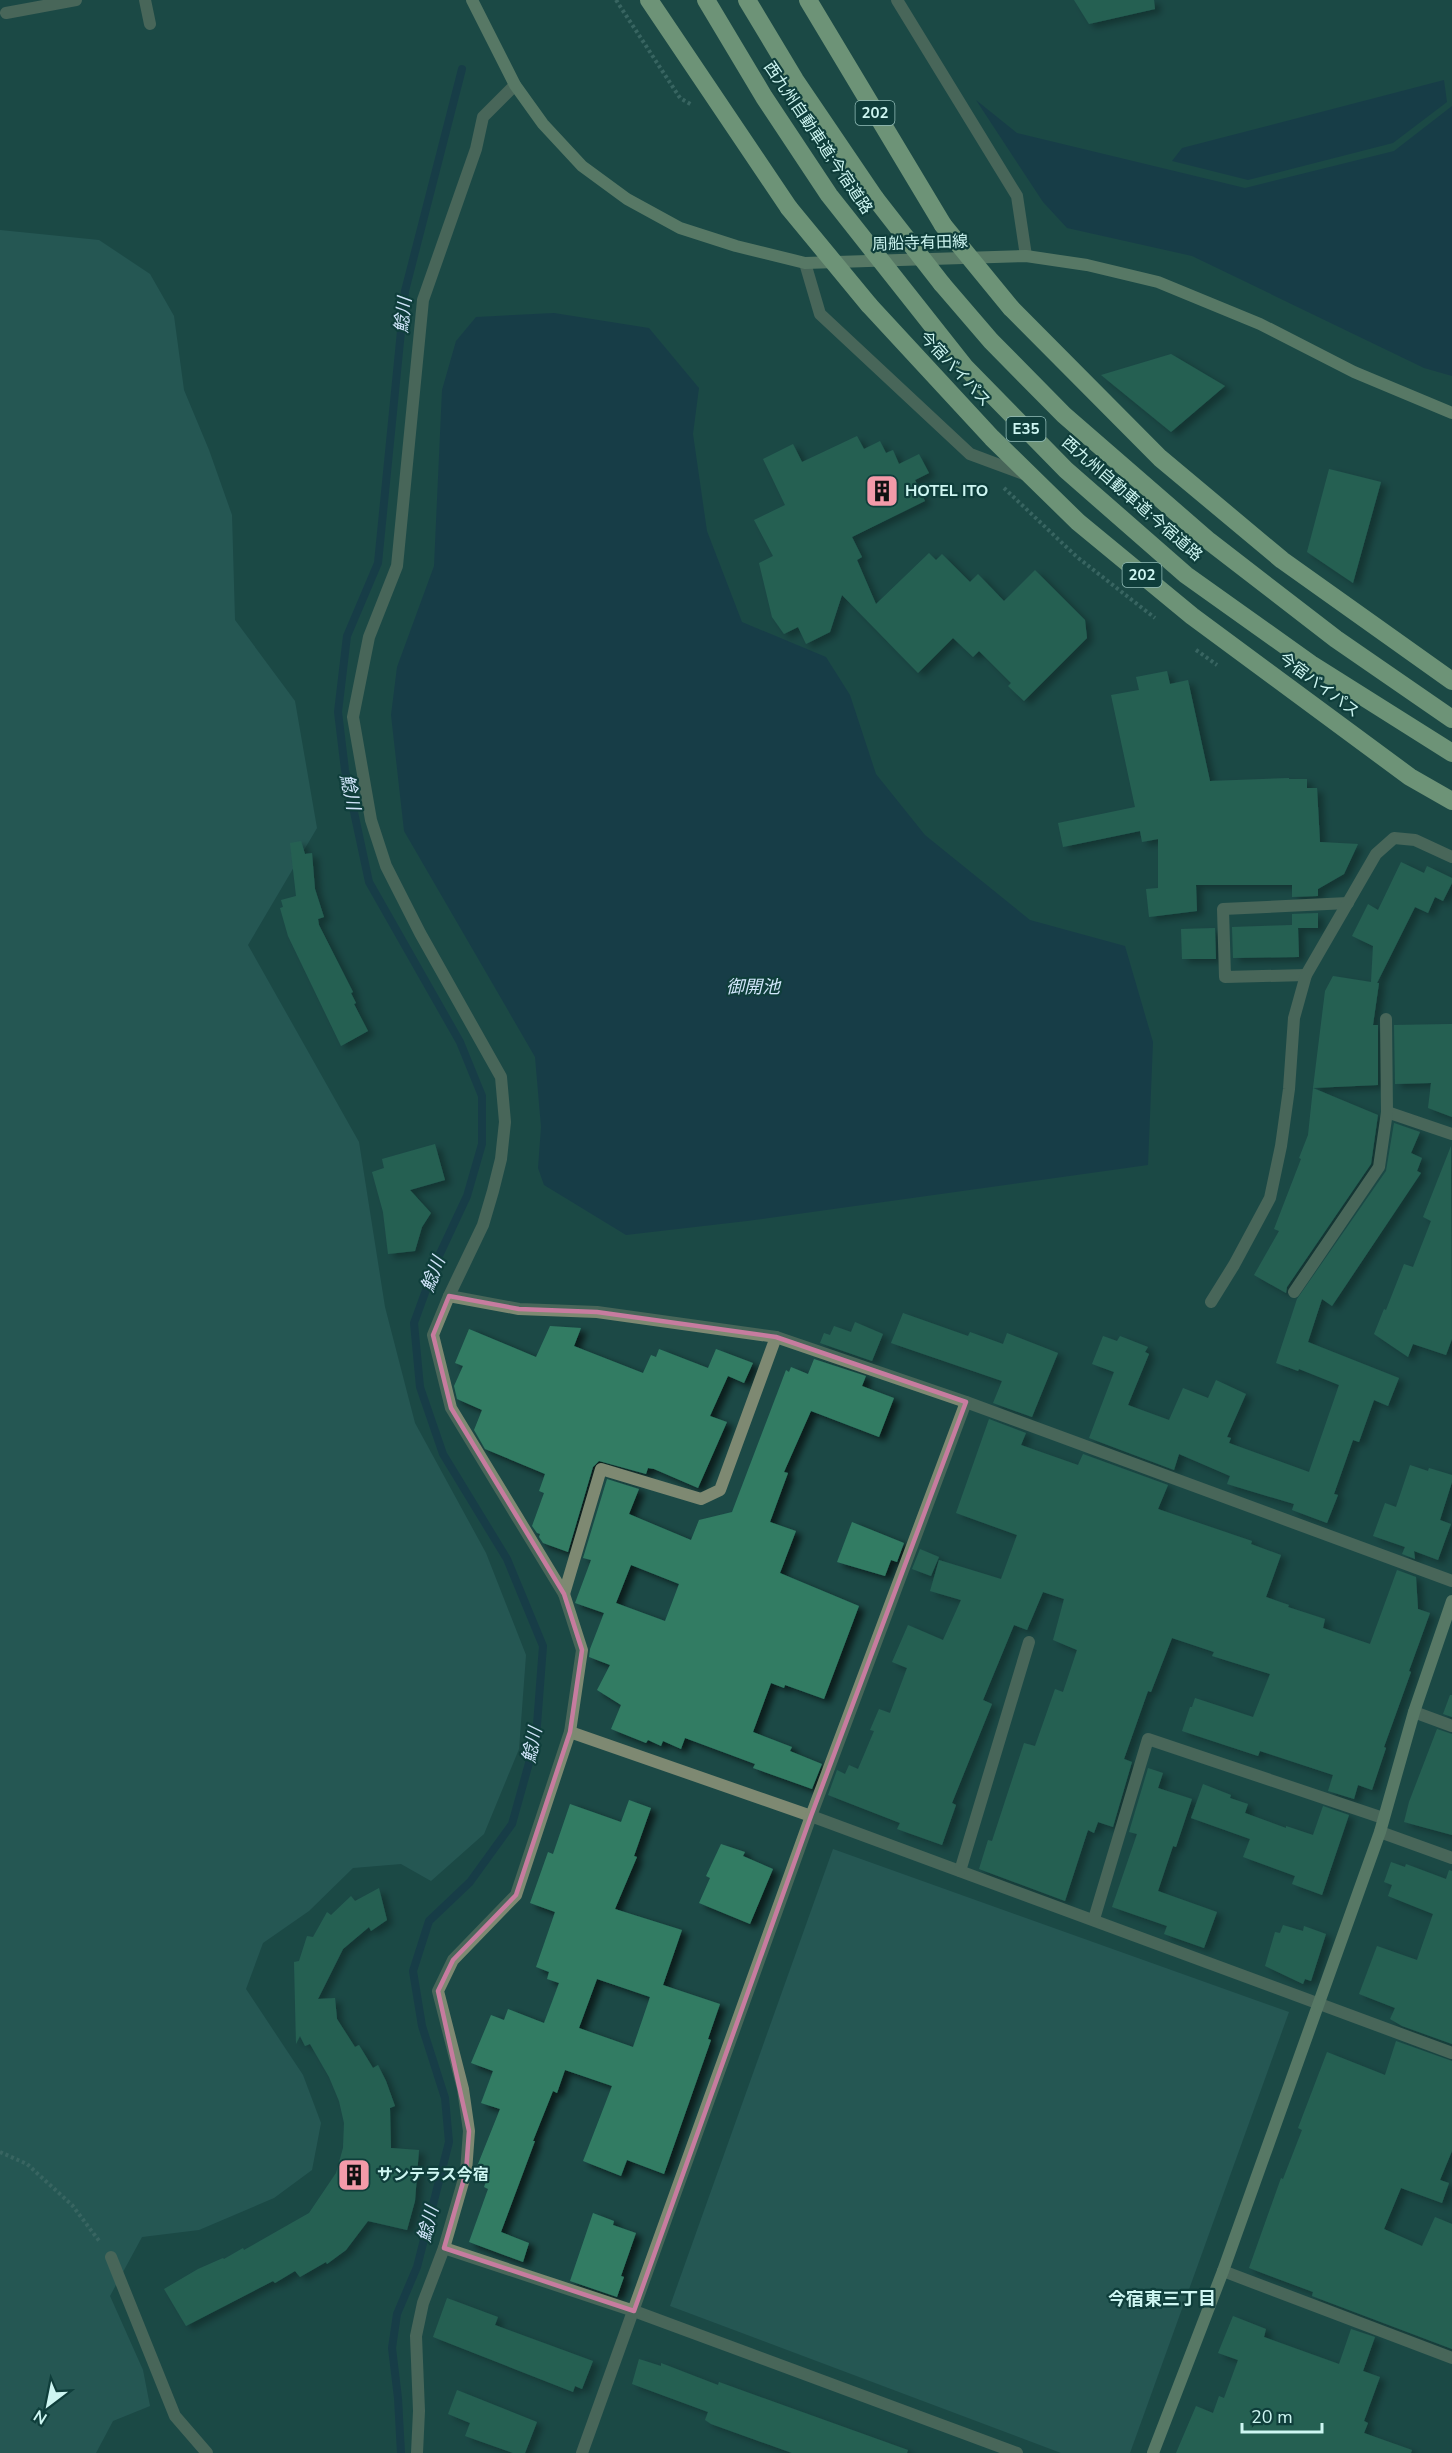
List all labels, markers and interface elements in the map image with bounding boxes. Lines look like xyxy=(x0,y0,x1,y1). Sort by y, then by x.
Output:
street label: 西九州自動車道;今宿道路 xyxy=(759,57,877,219)
road number: 202 xyxy=(856,101,894,125)
street label: 周船寺有田線 xyxy=(872,230,968,256)
water label: 鯰川 xyxy=(389,294,417,334)
street label: 今宿バイパス xyxy=(914,327,996,411)
road number: E35 xyxy=(1006,417,1046,441)
street label: 西九州自動車道;今宿道路 xyxy=(1057,432,1207,566)
building icon: HOTEL ITO xyxy=(864,473,900,509)
place label: HOTEL ITO xyxy=(905,480,988,502)
road number: 202 xyxy=(1122,563,1162,587)
street label: 今宿バイパス xyxy=(1274,647,1364,723)
water label: 鯰川 xyxy=(335,772,366,814)
water label: 御開池 xyxy=(726,975,782,999)
water label: 鯰川 xyxy=(415,1251,451,1295)
water label: 鯰川 xyxy=(517,1723,548,1765)
building icon: サンテラス今宿 xyxy=(336,2157,372,2193)
place label: サンテラス今宿 xyxy=(377,2164,489,2186)
water label: 鯰川 xyxy=(412,2202,444,2244)
district label: 今宿東三丁目 xyxy=(1108,2287,1216,2311)
north arrow xyxy=(18,2375,78,2435)
scale bar xyxy=(1242,2396,1322,2434)
text: N xyxy=(30,2404,51,2429)
text: 20 m xyxy=(1251,2405,1293,2429)

